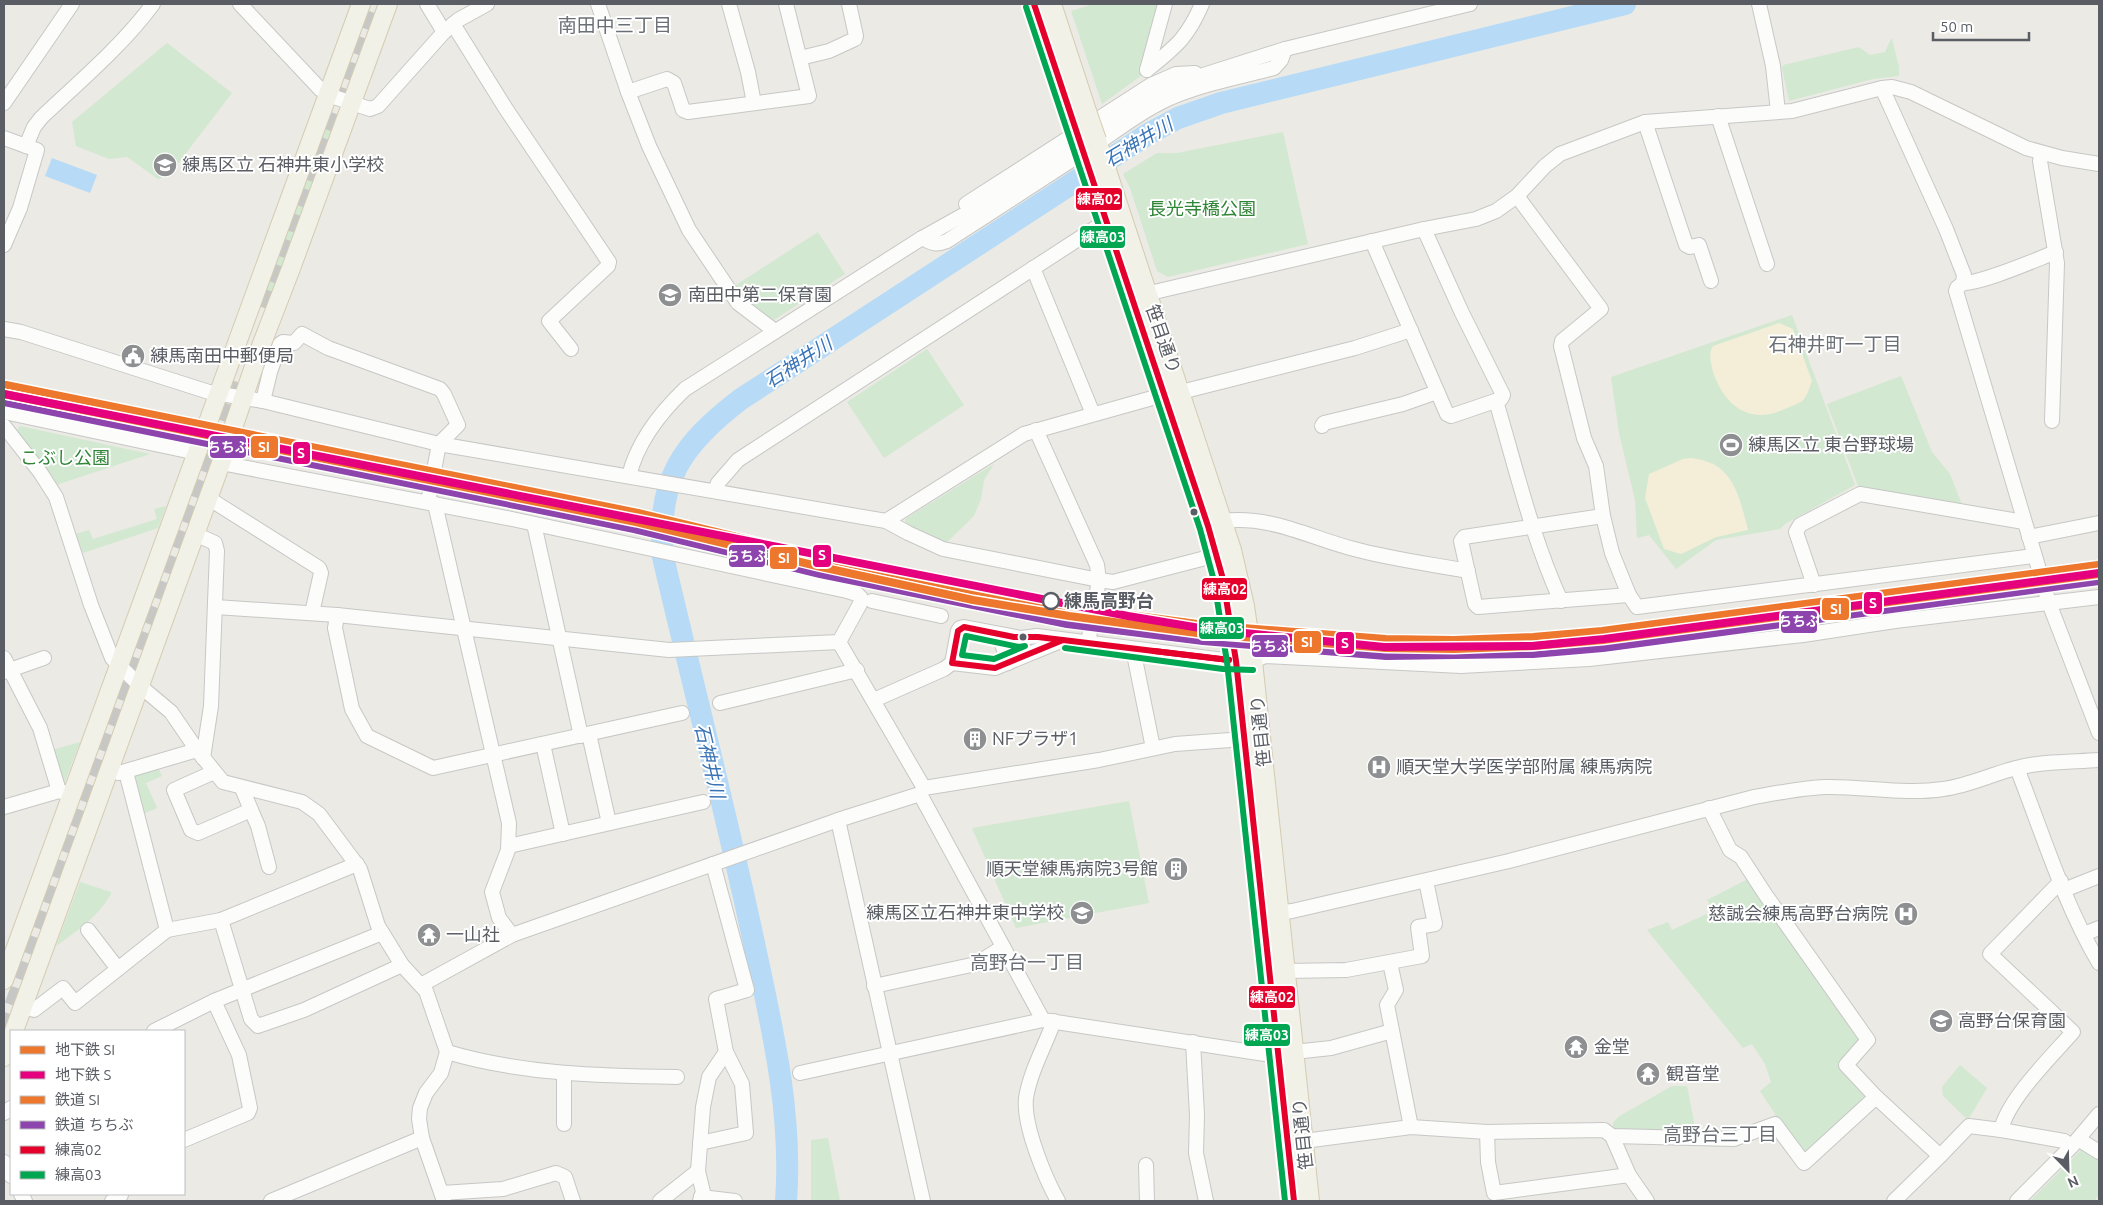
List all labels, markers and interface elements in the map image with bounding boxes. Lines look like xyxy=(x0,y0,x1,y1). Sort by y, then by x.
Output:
scale bar xyxy=(1933,10,2029,42)
district label: 南田中三丁目 xyxy=(558,14,672,36)
text: 50 m xyxy=(1940,18,1973,35)
water label: 石神井川 xyxy=(1100,112,1178,171)
school or university icon: 練馬区立 石神井東小学校 xyxy=(152,152,178,178)
place label: 練馬区立 石神井東小学校 xyxy=(182,154,384,174)
line badge: 練高02 xyxy=(1075,187,1123,211)
text: 練高02 xyxy=(1077,191,1121,207)
park label: 長光寺橋公園 xyxy=(1148,198,1256,218)
line badge: 練高03 xyxy=(1079,225,1126,249)
text: 練高03 xyxy=(1081,229,1125,245)
school or university icon: 南田中第二保育園 xyxy=(657,282,683,308)
place label: 南田中第二保育園 xyxy=(688,284,832,304)
street label: 笹目通り xyxy=(1143,301,1185,376)
water label: 石神井川 xyxy=(760,331,838,392)
district label: 石神井町一丁目 xyxy=(1768,333,1902,355)
public building icon: 練馬南田中郵便局 xyxy=(120,343,146,369)
place label: 練馬南田中郵便局 xyxy=(150,345,294,365)
sports icon: 練馬区立 東台野球場 xyxy=(1718,432,1744,458)
place label: 練馬区立 東台野球場 xyxy=(1748,434,1914,454)
line badge: ちちぶ xyxy=(209,435,247,459)
line badge: SI xyxy=(250,435,279,459)
text: ちちぶ xyxy=(207,439,249,455)
text: SI xyxy=(258,439,270,455)
line badge: S xyxy=(292,441,311,465)
text: S xyxy=(297,445,305,461)
park label: こぶし公園 xyxy=(20,447,110,467)
unlabelled marker xyxy=(1189,507,1199,517)
line badge: ちちぶ xyxy=(728,544,766,568)
line badge: S xyxy=(812,544,832,568)
line badge: SI xyxy=(769,546,798,570)
text: S xyxy=(818,547,826,563)
text: ちちぶ xyxy=(726,548,768,564)
text: SI xyxy=(778,550,790,566)
line badge: 練高02 xyxy=(1201,577,1248,601)
text: 練高02 xyxy=(1203,581,1247,597)
place label: 練馬高野台 xyxy=(1064,590,1154,610)
line badge: S xyxy=(1863,591,1883,615)
marker: 練馬高野台 xyxy=(1042,592,1060,610)
text: S xyxy=(1869,595,1877,611)
line badge: SI xyxy=(1821,597,1850,621)
text: SI xyxy=(1830,601,1842,617)
line badge: ちちぶ xyxy=(1780,610,1818,634)
text: ちちぶ xyxy=(1778,613,1820,629)
line badge: 練高03 xyxy=(1198,616,1245,640)
text: 練高03 xyxy=(1200,620,1244,636)
line badge: SI xyxy=(1293,630,1322,654)
line badge: S xyxy=(1335,631,1355,655)
unlabelled marker xyxy=(1018,632,1028,642)
line badge: ちちぶ xyxy=(1251,634,1289,658)
text: SI xyxy=(1301,634,1313,650)
text: S xyxy=(1341,635,1349,651)
text: ちちぶ xyxy=(1249,638,1291,654)
street label: 笹目通り xyxy=(1246,694,1274,768)
water label: 石神井川 xyxy=(691,721,730,802)
building icon: NFプラザ1 xyxy=(962,726,988,752)
place label: NFプラザ1 xyxy=(992,728,1078,748)
hospital icon: 順天堂大学医学部附属 練馬病院 xyxy=(1366,754,1392,780)
place label: 順天堂大学医学部附属 練馬病院 xyxy=(1396,756,1652,776)
building icon: 順天堂練馬病院3号館 xyxy=(1163,856,1189,882)
place label: 順天堂練馬病院3号館 xyxy=(986,858,1158,878)
school or university icon: 練馬区立石神井東中学校 xyxy=(1069,900,1095,926)
hospital icon: 慈誠会練馬高野台病院 xyxy=(1893,901,1919,927)
place label: 練馬区立石神井東中学校 xyxy=(866,902,1064,922)
place label: 慈誠会練馬高野台病院 xyxy=(1708,903,1888,923)
temple icon: 一山社 xyxy=(416,922,442,948)
place label: 一山社 xyxy=(446,924,500,944)
district label: 高野台一丁目 xyxy=(970,951,1084,973)
line badge: 練高02 xyxy=(1248,985,1296,1009)
text: 練高02 xyxy=(1250,989,1294,1005)
school or university icon: 高野台保育園 xyxy=(1928,1008,1954,1034)
place label: 高野台保育園 xyxy=(1958,1010,2066,1030)
line badge: 練高03 xyxy=(1243,1023,1291,1047)
text: 練高03 xyxy=(1245,1027,1289,1043)
legend xyxy=(10,1030,185,1195)
temple icon: 金堂 xyxy=(1563,1034,1589,1060)
place label: 金堂 xyxy=(1594,1036,1630,1056)
text: 地下鉄 SI xyxy=(55,1041,115,1058)
temple icon: 観音堂 xyxy=(1635,1061,1661,1087)
place label: 観音堂 xyxy=(1666,1063,1720,1083)
text: 地下鉄 S xyxy=(55,1066,111,1083)
text: 鉄道 SI xyxy=(55,1091,100,1108)
street label: 笹目通り xyxy=(1288,1097,1316,1171)
text: 鉄道 ちちぶ xyxy=(55,1116,133,1133)
district label: 高野台三丁目 xyxy=(1663,1123,1777,1145)
text: 練高02 xyxy=(55,1141,102,1158)
north arrow xyxy=(2043,1145,2093,1195)
text: 練高03 xyxy=(55,1166,102,1183)
text: N xyxy=(2065,1173,2081,1191)

